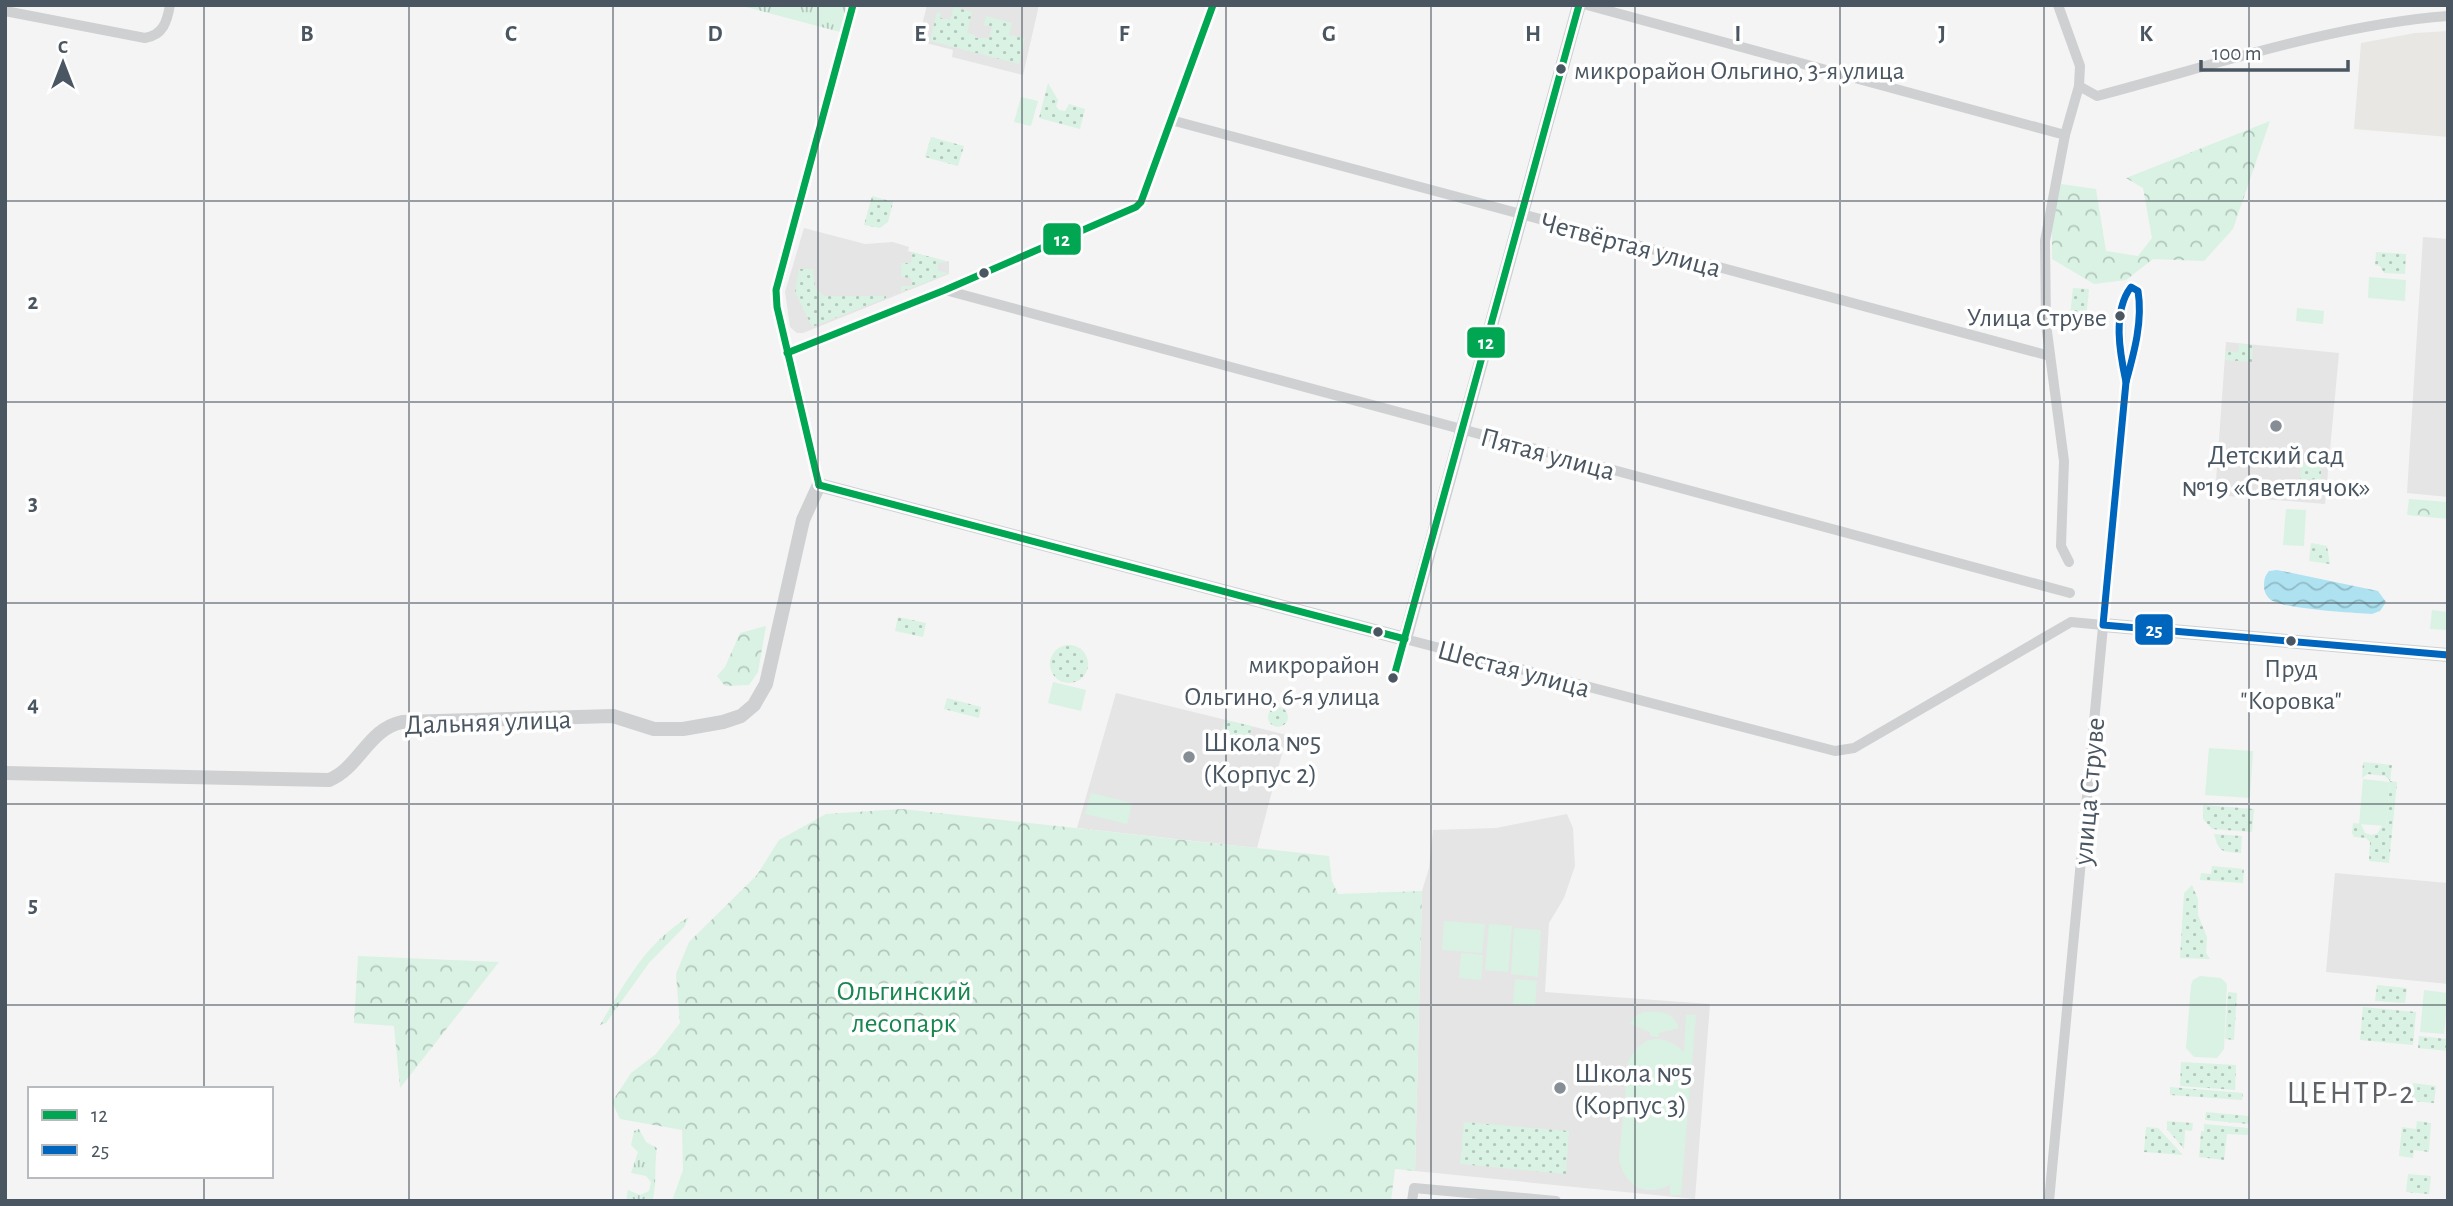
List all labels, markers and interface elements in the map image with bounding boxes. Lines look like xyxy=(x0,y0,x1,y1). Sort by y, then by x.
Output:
text: B xyxy=(300,23,314,46)
text: C xyxy=(505,23,517,46)
text: D xyxy=(707,23,723,46)
text: E xyxy=(914,23,926,46)
text: F xyxy=(1119,23,1130,46)
text: G xyxy=(1322,23,1336,46)
text: H xyxy=(1525,23,1541,46)
text: I xyxy=(1735,23,1741,46)
text: J xyxy=(1938,23,1946,46)
text: K xyxy=(2139,23,2153,46)
north arrow xyxy=(28,28,98,98)
scale bar xyxy=(2201,28,2348,72)
text: С xyxy=(58,38,68,57)
text: 100 m xyxy=(2212,43,2262,64)
place label: микрорайон Ольгино, 3-я улица xyxy=(1574,58,1905,84)
marker: микрорайон Ольгино, 3-я улица xyxy=(1554,62,1568,76)
street label: Четвёртая улица xyxy=(1537,208,1724,284)
line badge: 12 xyxy=(1042,222,1082,256)
text: 12 xyxy=(1054,231,1070,250)
unlabelled marker xyxy=(977,266,991,280)
text: 2 xyxy=(28,291,39,314)
place label: Улица Струве xyxy=(1967,305,2107,331)
marker: Улица Струве xyxy=(2113,309,2127,323)
line badge: 12 xyxy=(1466,326,1506,359)
text: 12 xyxy=(1478,334,1494,353)
marker: Детский сад №19 «Светлячок» xyxy=(2268,418,2284,434)
street label: Пятая улица xyxy=(1477,424,1618,486)
place label: Детский сад №19 «Светлячок» xyxy=(2181,442,2371,502)
text: 3 xyxy=(28,492,38,515)
line badge: 25 xyxy=(2134,613,2174,646)
text: 25 xyxy=(2145,621,2163,640)
unlabelled marker xyxy=(1371,625,1385,639)
marker: Пруд "Коровка" xyxy=(2284,634,2298,648)
street label: Шестая улица xyxy=(1434,636,1593,704)
place label: микрорайон Ольгино, 6-я улица xyxy=(1184,652,1380,710)
place label: Пруд "Коровка" xyxy=(2240,656,2342,714)
marker: микрорайон Ольгино, 6-я улица xyxy=(1386,671,1400,685)
text: 4 xyxy=(27,693,39,716)
street label: Дальняя улица xyxy=(404,706,572,740)
street label: улица Струве xyxy=(2070,716,2110,867)
place label: Школа №5 (Корпус 2) xyxy=(1203,729,1321,789)
marker: Школа №5 (Корпус 2) xyxy=(1181,749,1197,765)
text: 5 xyxy=(28,894,38,917)
park label: Ольгинский лесопарк xyxy=(836,978,972,1038)
place label: Школа №5 (Корпус 3) xyxy=(1574,1060,1692,1120)
district label: ЦЕНТР-2 xyxy=(2286,1077,2416,1109)
marker: Школа №5 (Корпус 3) xyxy=(1552,1080,1568,1096)
legend xyxy=(28,1087,273,1178)
text: 12 xyxy=(91,1105,108,1126)
text: 25 xyxy=(91,1140,109,1161)

